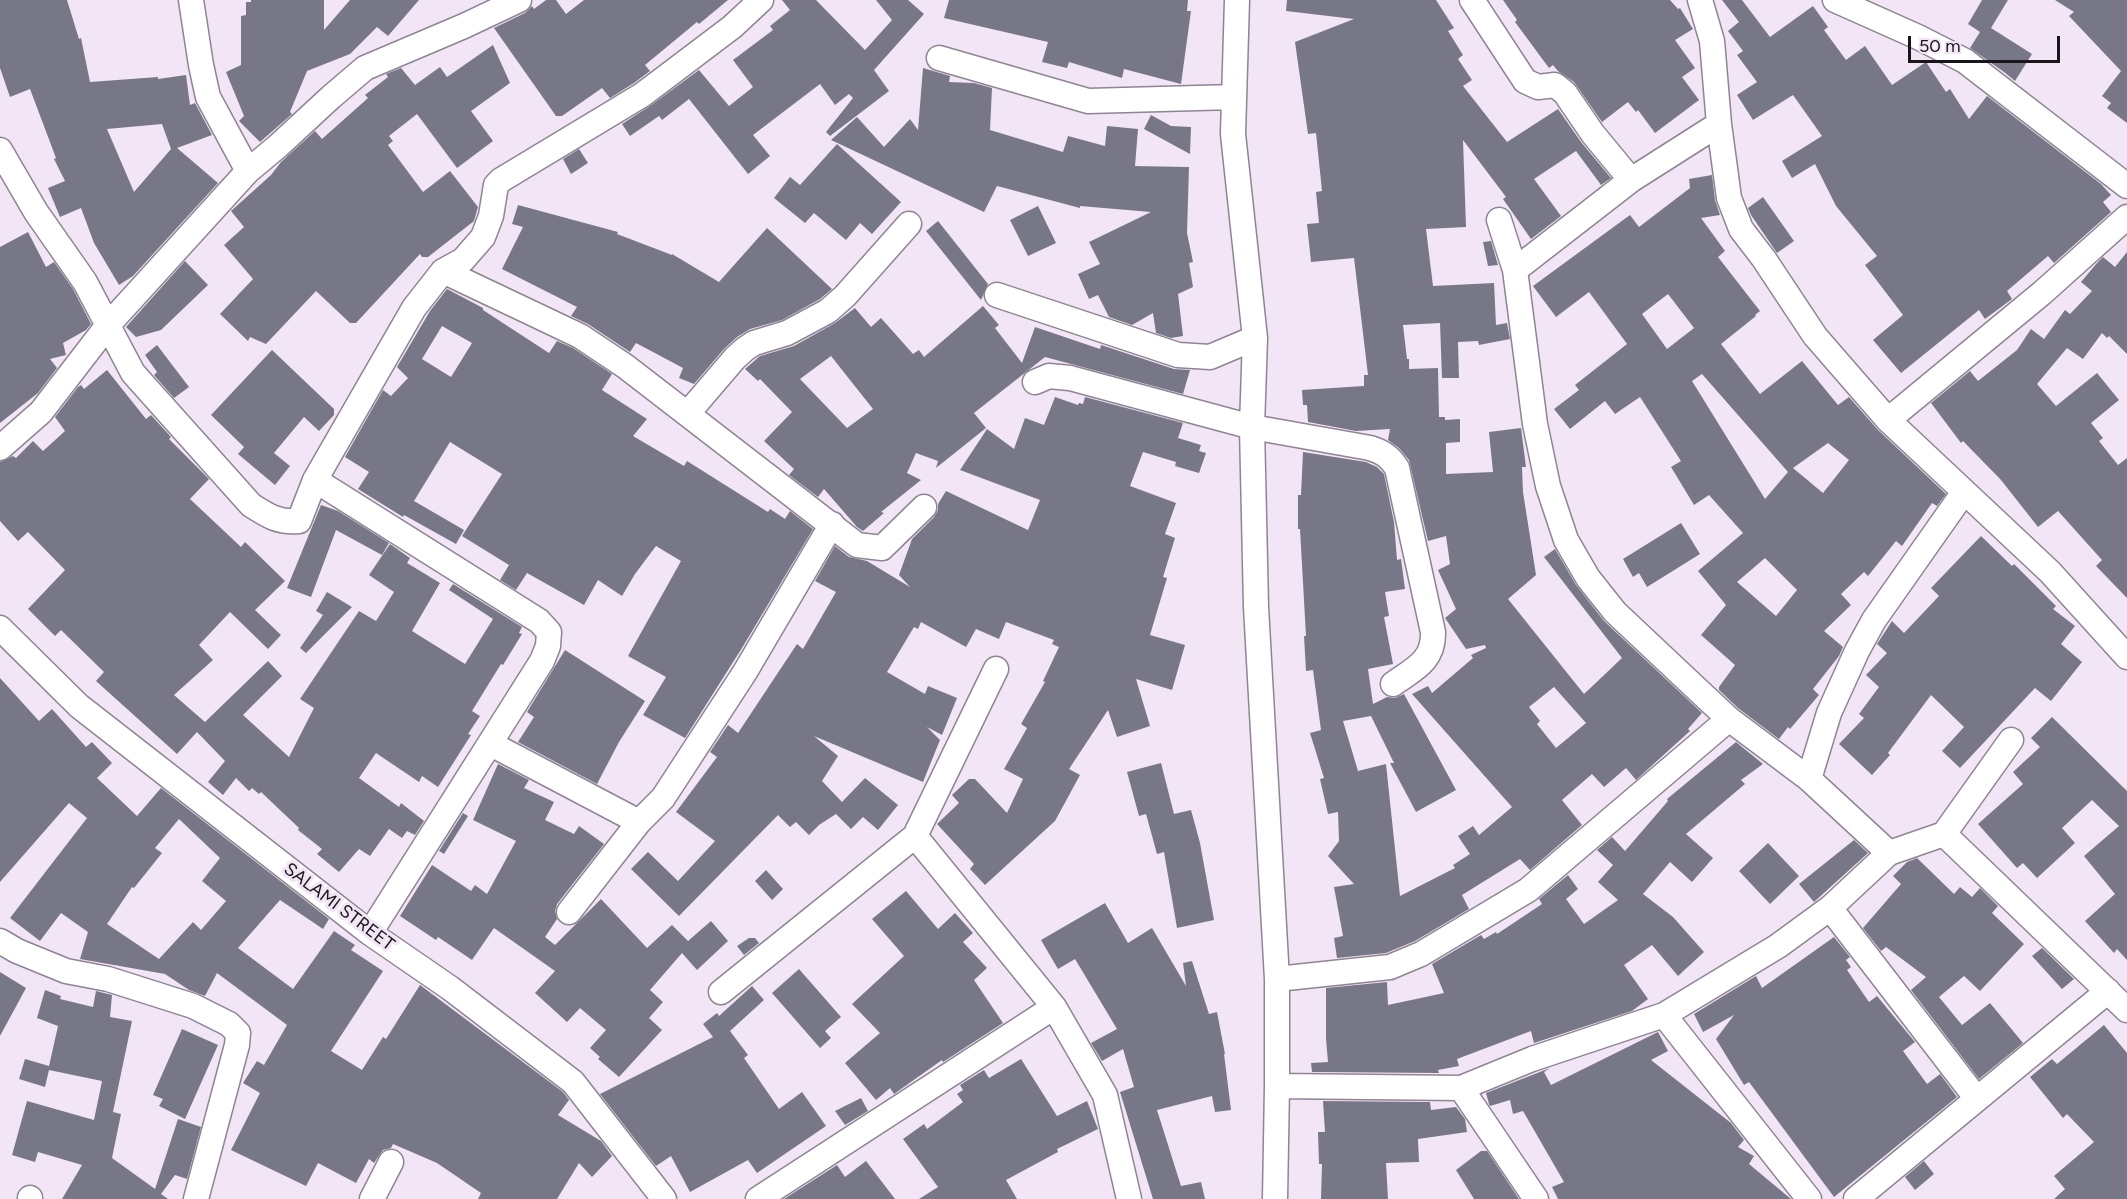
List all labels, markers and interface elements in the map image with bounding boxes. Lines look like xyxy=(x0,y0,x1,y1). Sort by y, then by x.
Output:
scale bar xyxy=(1911,24,2062,62)
text: 50 m xyxy=(1919,35,1961,57)
street label: SALAMI STREET xyxy=(279,858,399,956)

